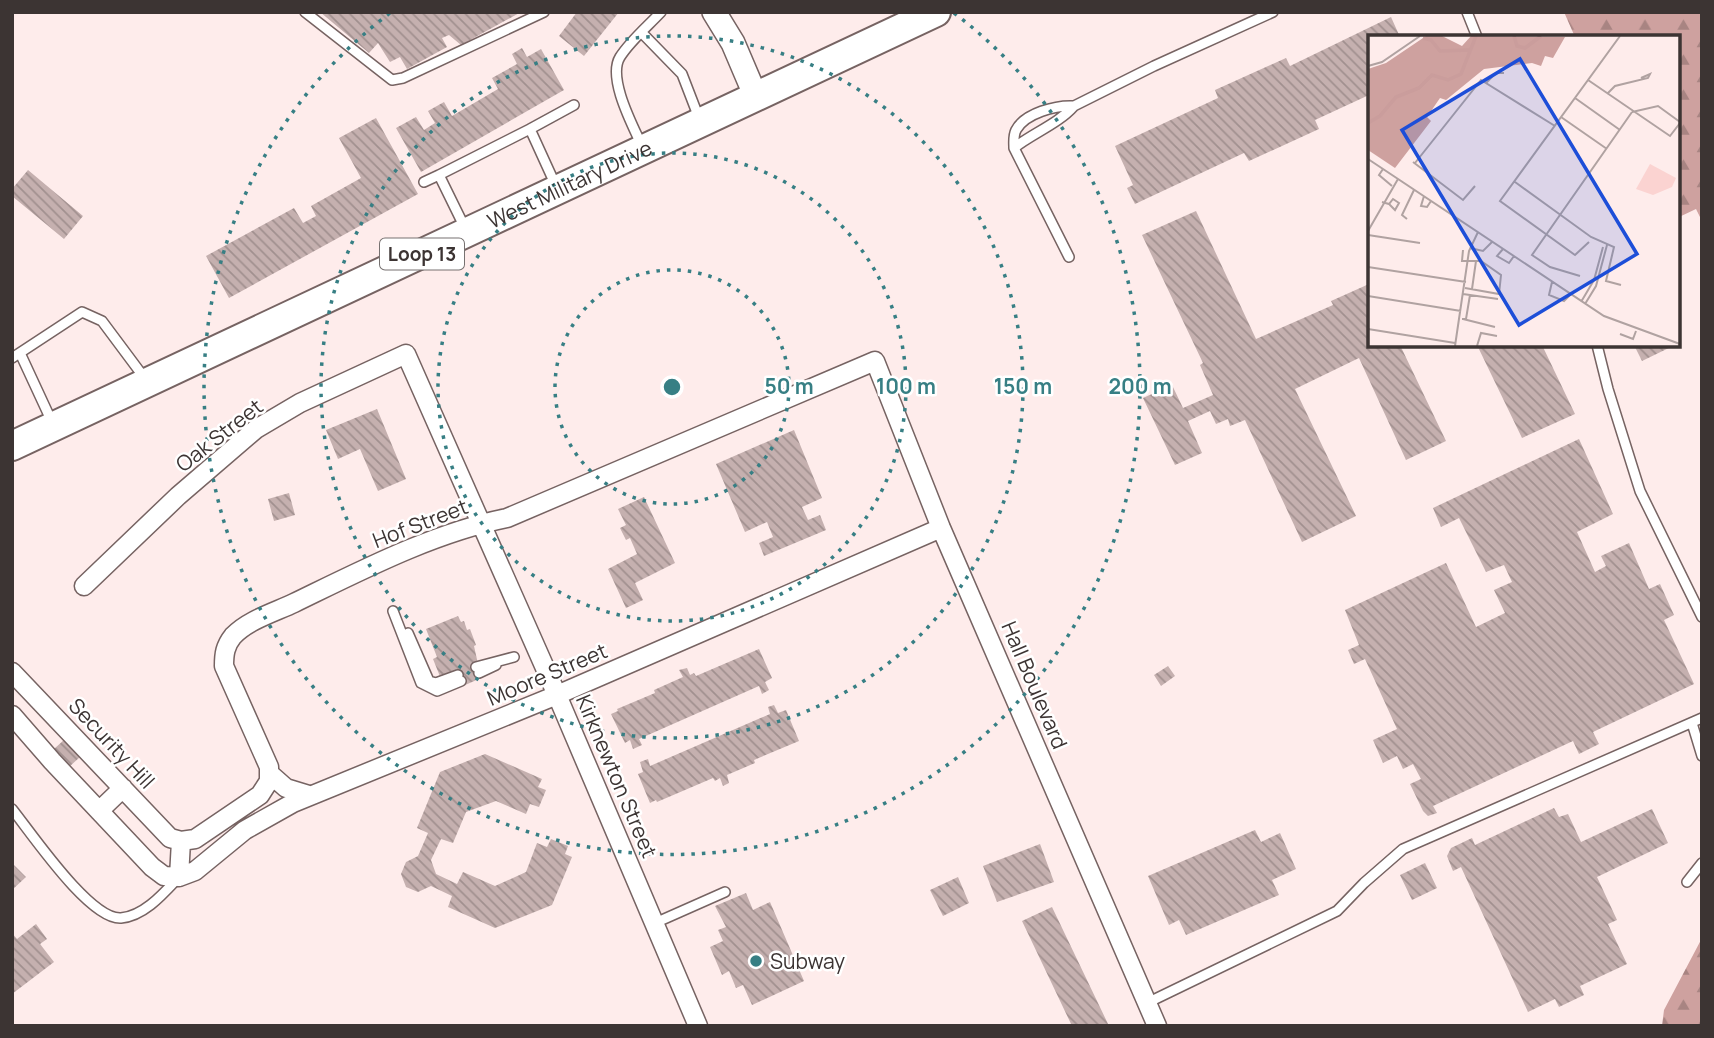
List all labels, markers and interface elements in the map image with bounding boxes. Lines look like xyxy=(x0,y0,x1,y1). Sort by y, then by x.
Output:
inset map xyxy=(1368,35,1679,346)
street label: West Military Drive xyxy=(483,133,656,235)
road number: Loop 13 xyxy=(380,238,464,270)
text: 50 m xyxy=(764,372,814,400)
text: 100 m xyxy=(876,372,936,400)
text: 150 m xyxy=(994,372,1052,400)
text: 200 m xyxy=(1108,372,1172,400)
centre of rings xyxy=(660,375,684,399)
street label: Oak Street xyxy=(170,392,268,478)
street label: Hof Street xyxy=(368,492,472,554)
street label: Hall Boulevard xyxy=(996,617,1074,753)
street label: Moore Street xyxy=(483,636,611,712)
street label: Kirknewton Street xyxy=(570,690,664,862)
street label: Security Hill xyxy=(63,692,161,794)
place label: Subway xyxy=(770,947,845,975)
marker: Subway xyxy=(748,953,764,969)

